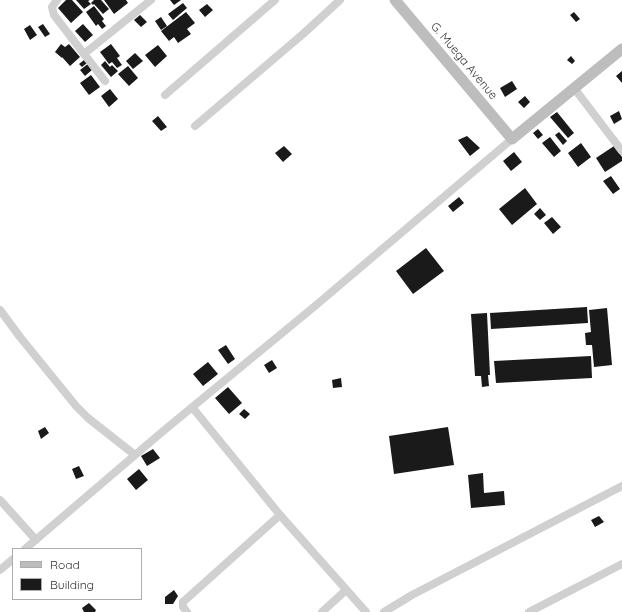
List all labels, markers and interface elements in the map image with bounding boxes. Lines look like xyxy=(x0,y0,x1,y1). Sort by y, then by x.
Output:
street label: G. Muega Avenue xyxy=(428,19,500,103)
legend xyxy=(12,548,142,600)
text: Road xyxy=(50,557,80,572)
text: Building xyxy=(50,577,94,592)

